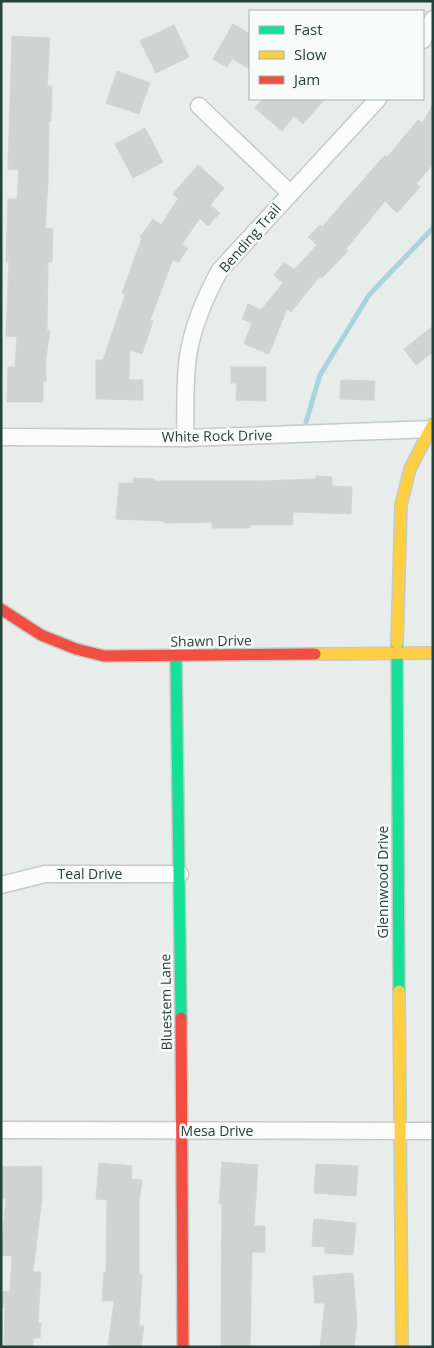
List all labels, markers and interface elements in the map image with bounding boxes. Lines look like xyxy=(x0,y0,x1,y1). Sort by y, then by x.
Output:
legend xyxy=(249,10,424,100)
text: Fast xyxy=(294,19,323,39)
text: Slow xyxy=(294,44,327,64)
text: Jam xyxy=(292,69,320,89)
street label: Bending Trail xyxy=(214,199,285,276)
street label: White Rock Drive xyxy=(162,425,273,446)
street label: Shawn Drive xyxy=(170,630,252,651)
street label: Glennwood Drive xyxy=(373,825,392,938)
street label: Teal Drive xyxy=(58,864,123,883)
street label: Bluestem Lane xyxy=(155,953,176,1051)
street label: Mesa Drive xyxy=(181,1121,254,1140)

